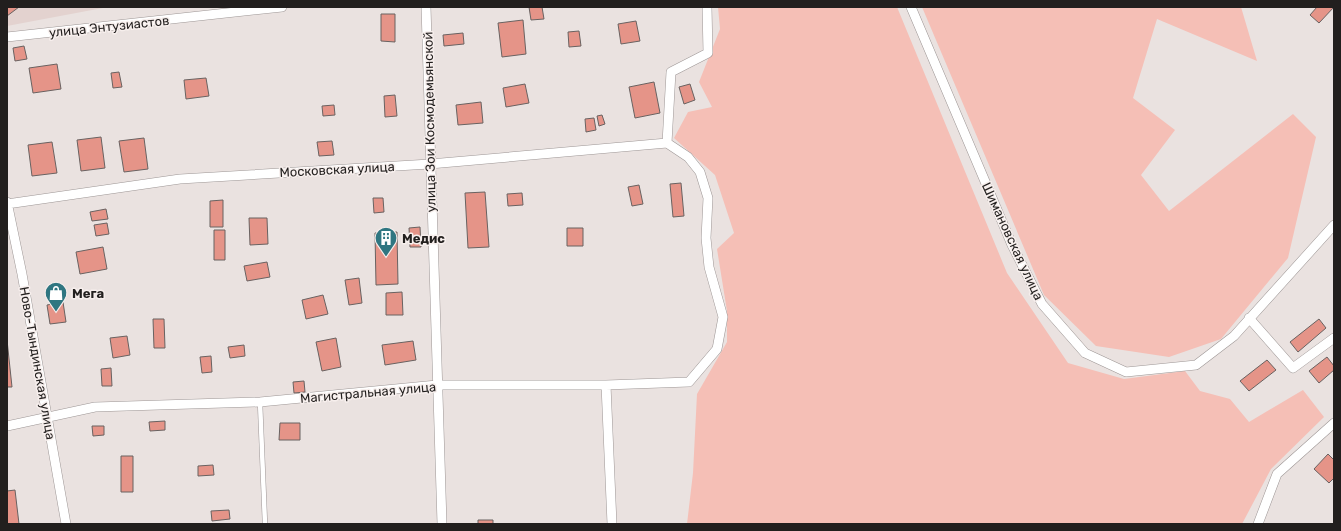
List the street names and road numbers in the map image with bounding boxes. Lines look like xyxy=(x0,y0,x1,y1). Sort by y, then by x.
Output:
street label: улица Энтузиастов xyxy=(48,13,170,40)
street label: улица Зои Космодемьянской xyxy=(420,31,439,213)
street label: Московская улица xyxy=(279,159,395,180)
street label: Шимановская улица xyxy=(979,180,1046,302)
street label: Ново-Тындинская улица xyxy=(17,285,58,441)
street label: Магистральная улица xyxy=(299,379,437,406)

